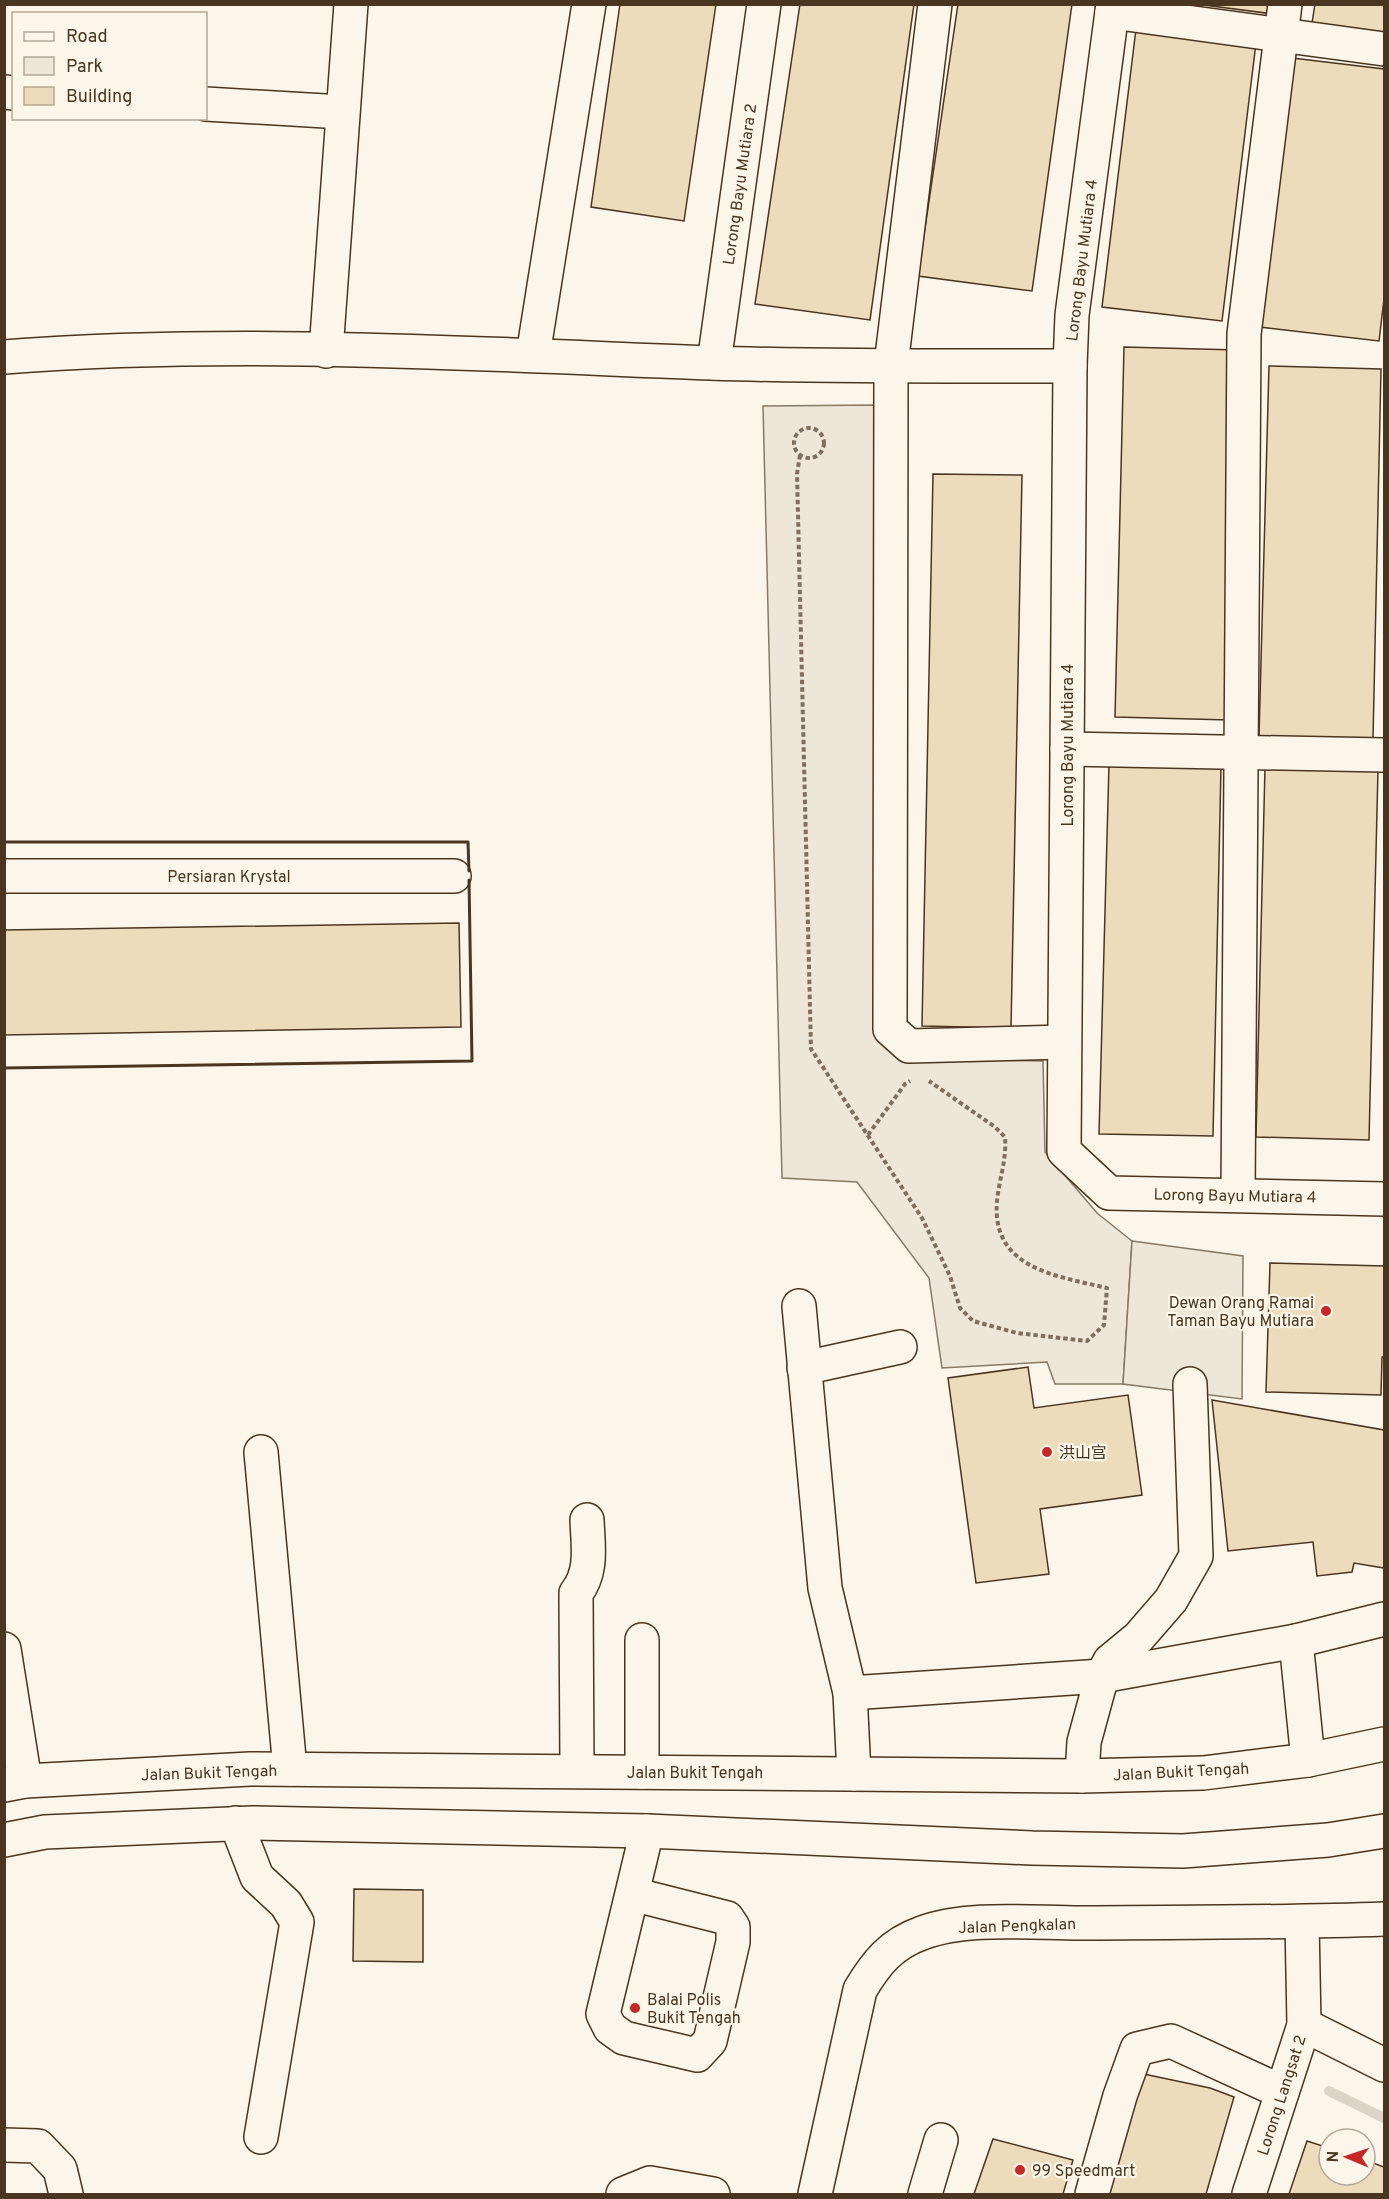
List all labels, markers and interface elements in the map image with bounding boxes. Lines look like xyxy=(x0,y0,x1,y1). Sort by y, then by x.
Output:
legend xyxy=(12,12,207,120)
text: Road xyxy=(66,26,108,49)
text: Park xyxy=(66,56,103,79)
text: Building xyxy=(66,86,132,109)
street label: Lorong Bayu Mutiara 2 xyxy=(720,102,762,266)
street label: Lorong Bayu Mutiara 4 xyxy=(1063,178,1103,342)
street label: Lorong Bayu Mutiara 4 xyxy=(1059,663,1079,827)
street label: Persiaran Krystal xyxy=(167,868,291,888)
street label: Lorong Bayu Mutiara 4 xyxy=(1153,1186,1317,1208)
place label: Dewan Orang Ramai Taman Bayu Mutiara xyxy=(1167,1294,1314,1332)
marker: Dewan Orang Ramai Taman Bayu Mutiara xyxy=(1319,1304,1333,1318)
place label: 洪山宫 xyxy=(1059,1444,1107,1464)
marker: 洪山宫 xyxy=(1040,1445,1054,1459)
street label: Jalan Bukit Tengah xyxy=(1112,1759,1250,1787)
street label: Jalan Bukit Tengah xyxy=(141,1762,278,1786)
street label: Jalan Bukit Tengah xyxy=(627,1764,763,1784)
street label: Jalan Pengkalan xyxy=(958,1915,1076,1939)
place label: Balai Polis Bukit Tengah xyxy=(647,1991,741,2029)
marker: Balai Polis Bukit Tengah xyxy=(628,2001,642,2015)
street label: Lorong Langsat 2 xyxy=(1254,2033,1312,2158)
north arrow xyxy=(1317,2127,1377,2187)
text: N xyxy=(1324,2150,1344,2163)
place label: 99 Speedmart xyxy=(1032,2162,1135,2182)
marker: 99 Speedmart xyxy=(1013,2163,1027,2177)

